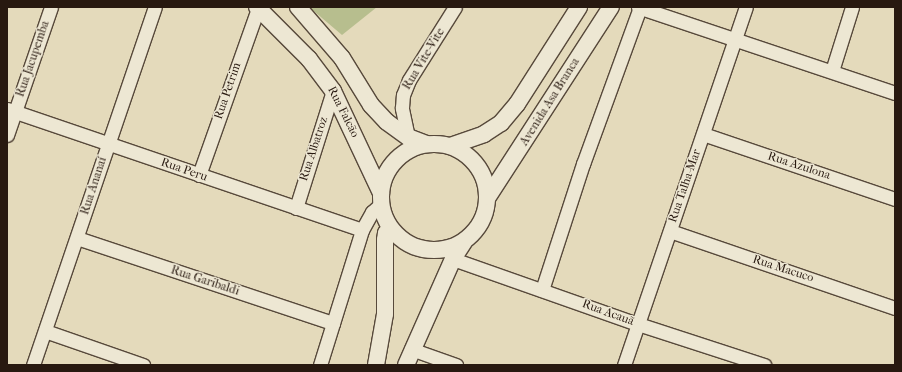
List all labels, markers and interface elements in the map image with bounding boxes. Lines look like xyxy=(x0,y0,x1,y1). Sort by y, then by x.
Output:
street label: Rua Jacupemba xyxy=(13,19,53,99)
street label: Rua Vite-Vite xyxy=(400,26,448,92)
street label: Avenida Asa Branca xyxy=(517,55,583,149)
street label: Rua Petrim xyxy=(212,61,244,121)
street label: Rua Falcão xyxy=(324,84,362,140)
street label: Rua Albatroz xyxy=(297,115,331,183)
street label: Rua Talha-Mar xyxy=(666,148,704,224)
street label: Rua Azulona xyxy=(766,149,832,183)
street label: Rua Ananaí xyxy=(78,155,110,217)
street label: Rua Peru xyxy=(159,155,209,185)
street label: Rua Macuco xyxy=(751,252,815,286)
street label: Rua Garibaldi xyxy=(169,263,241,299)
street label: Rua Acauã xyxy=(580,297,636,329)

